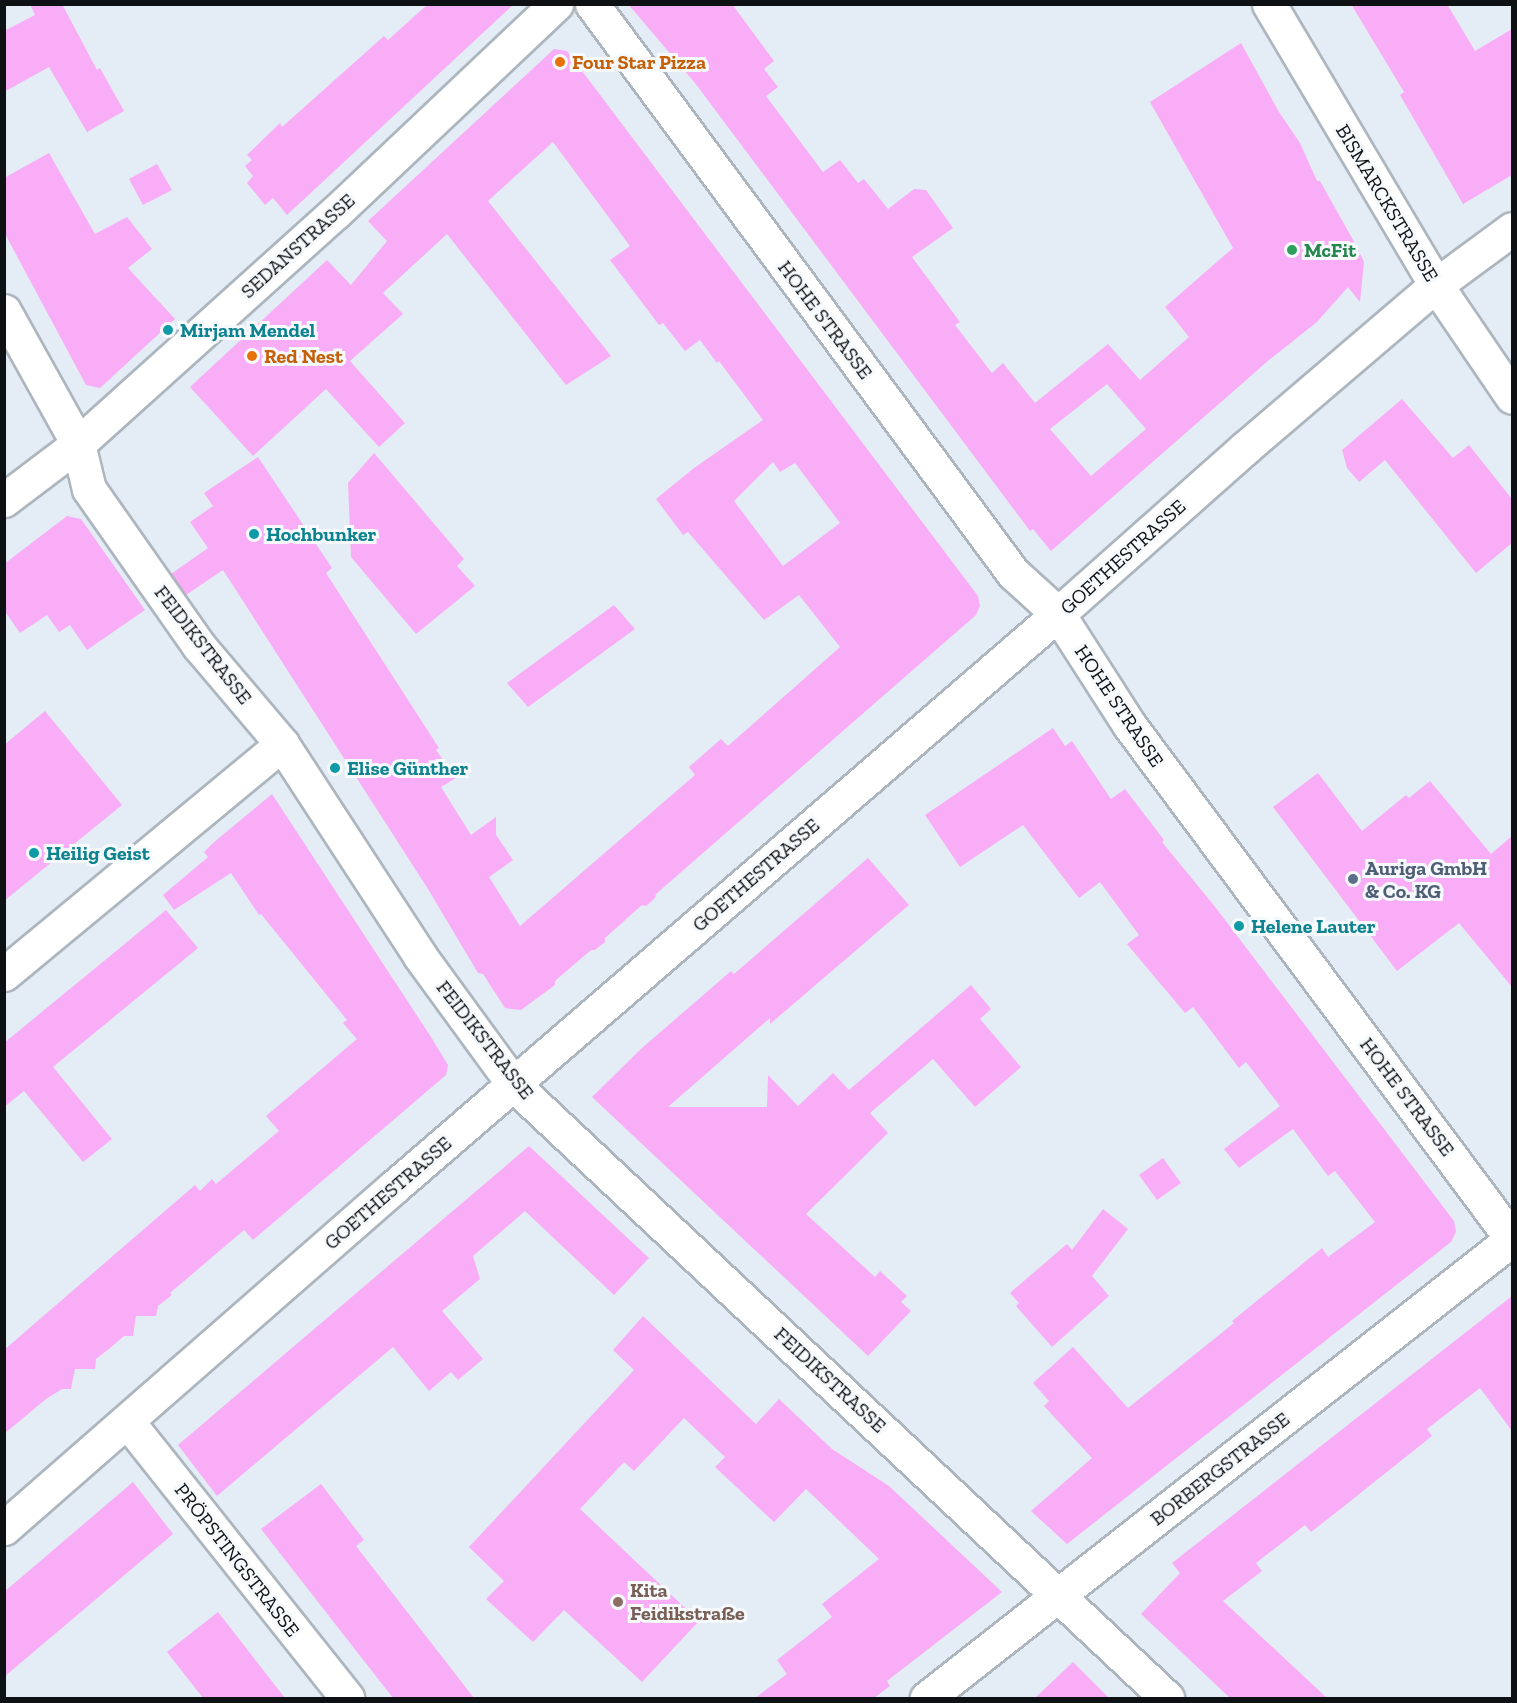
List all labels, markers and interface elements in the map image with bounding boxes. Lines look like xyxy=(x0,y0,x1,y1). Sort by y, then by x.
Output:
place label: Four Star Pizza xyxy=(572,50,707,74)
marker: Four Star Pizza xyxy=(553,55,567,69)
street label: BISMARCKSTRASSE xyxy=(1331,120,1443,286)
street label: SEDANSTRASSE xyxy=(236,189,360,303)
place label: McFit xyxy=(1304,238,1356,262)
marker: McFit xyxy=(1285,243,1299,257)
street label: HOHE STRASSE xyxy=(773,256,877,384)
place label: Mirjam Mendel xyxy=(180,318,315,342)
marker: Mirjam Mendel xyxy=(161,323,175,337)
place label: Red Nest xyxy=(264,344,343,368)
marker: Red Nest xyxy=(245,349,259,363)
street label: GOETHESTRASSE xyxy=(1055,494,1191,620)
place label: Hochbunker xyxy=(266,522,376,546)
marker: Hochbunker xyxy=(247,527,261,541)
street label: FEIDIKSTRASSE xyxy=(149,581,257,709)
street label: HOHE STRASSE xyxy=(1069,640,1169,772)
place label: Elise Günther xyxy=(347,756,468,780)
marker: Elise Günther xyxy=(328,761,342,775)
street label: GOETHESTRASSE xyxy=(688,813,824,937)
place label: Heilig Geist xyxy=(46,841,150,865)
marker: Heilig Geist xyxy=(27,846,41,860)
place label: Auriga GmbH & Co. KG xyxy=(1365,856,1487,903)
marker: Auriga GmbH & Co. KG xyxy=(1346,872,1360,886)
place label: Helene Lauter xyxy=(1251,914,1376,938)
marker: Helene Lauter xyxy=(1232,919,1246,933)
street label: FEIDIKSTRASSE xyxy=(431,976,539,1104)
street label: HOHE STRASSE xyxy=(1355,1033,1459,1161)
street label: GOETHESTRASSE xyxy=(320,1131,456,1255)
street label: FEIDIKSTRASSE xyxy=(769,1322,891,1438)
street label: BORBERGSTRASSE xyxy=(1146,1407,1294,1531)
street label: PRÖPSTINGSTRASSE xyxy=(169,1478,305,1642)
place label: Kita Feidikstraße xyxy=(630,1578,745,1625)
marker: Kita Feidikstraße xyxy=(611,1595,625,1609)

